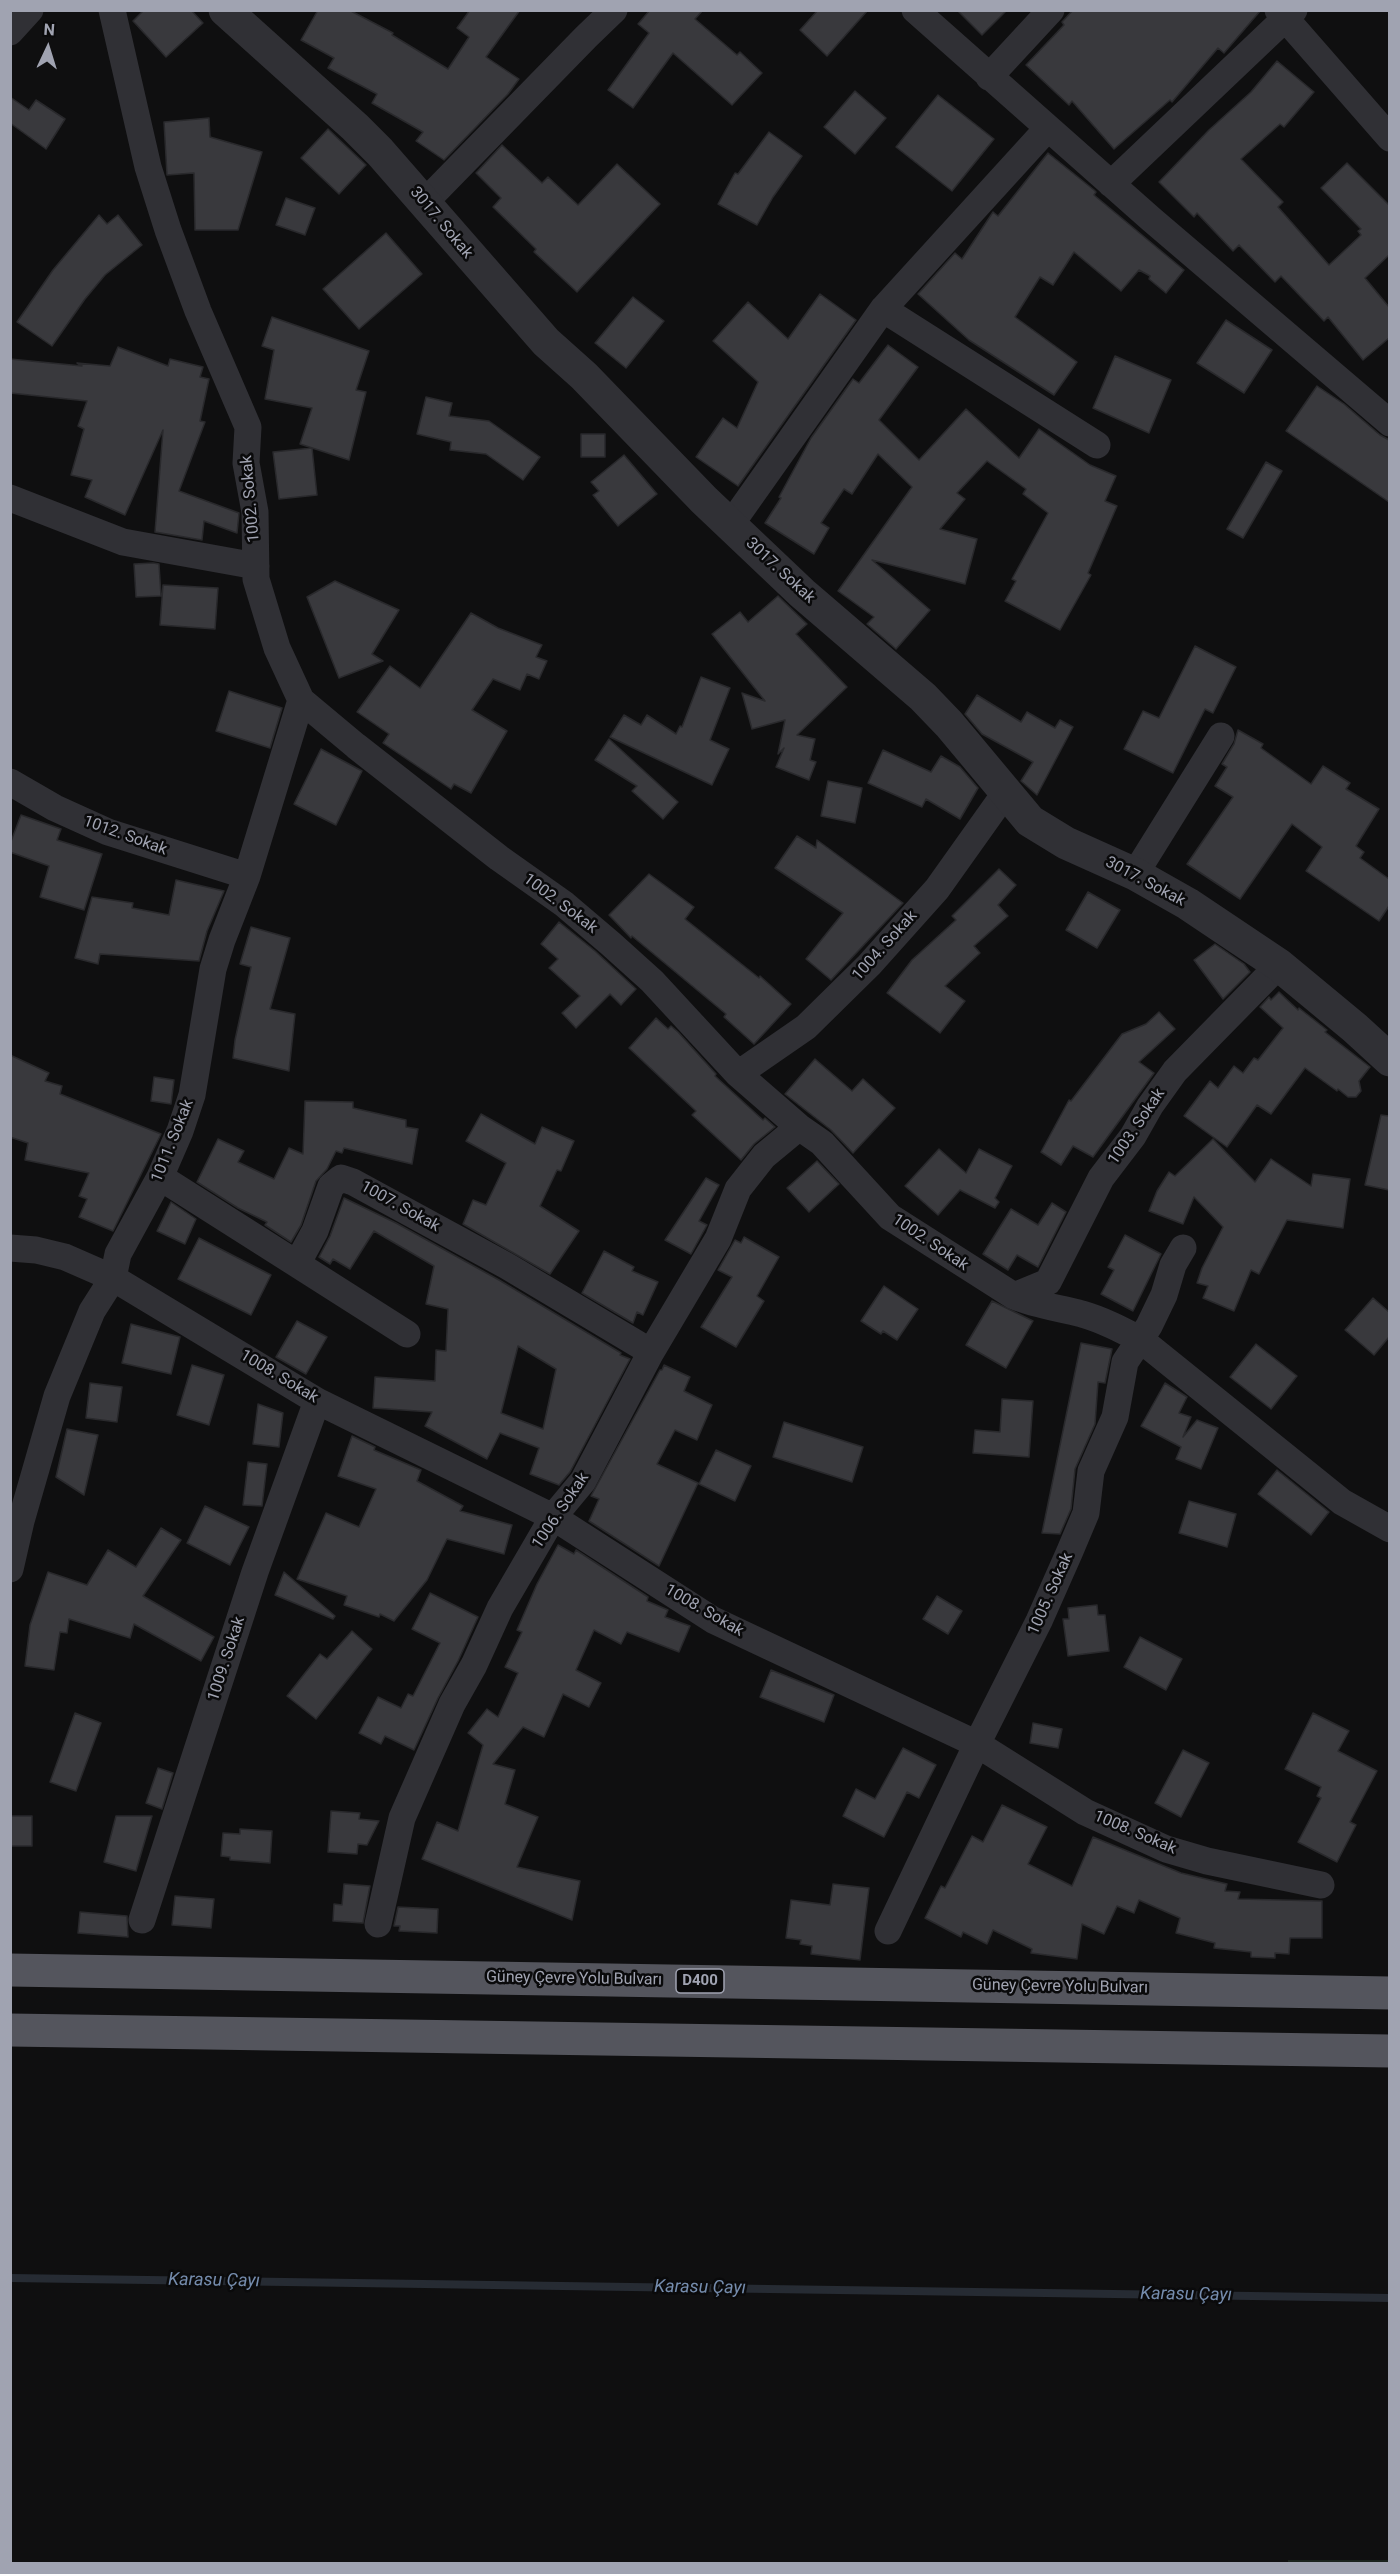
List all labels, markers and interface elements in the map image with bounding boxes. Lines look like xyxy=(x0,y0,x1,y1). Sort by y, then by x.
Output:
north arrow xyxy=(18,18,78,78)
text: N xyxy=(43,20,56,39)
street label: 3017. Sokak xyxy=(405,183,477,263)
street label: 1002. Sokak xyxy=(238,454,264,544)
street label: 3017. Sokak xyxy=(741,534,819,608)
street label: 1012. Sokak xyxy=(81,812,169,860)
street label: 3017. Sokak xyxy=(1102,853,1188,911)
street label: 1002. Sokak xyxy=(519,870,601,938)
street label: 1004. Sokak xyxy=(849,907,921,985)
street label: 1003. Sokak xyxy=(1105,1085,1169,1169)
street label: 1011. Sokak xyxy=(148,1097,198,1185)
street label: 1007. Sokak xyxy=(357,1177,443,1237)
street label: 1002. Sokak xyxy=(888,1211,972,1275)
street label: 1008. Sokak xyxy=(236,1346,322,1408)
street label: 1006. Sokak xyxy=(529,1469,593,1553)
street label: 1005. Sokak xyxy=(1024,1550,1078,1638)
street label: 1008. Sokak xyxy=(661,1581,747,1641)
street label: 1009. Sokak xyxy=(204,1614,250,1704)
street label: 1008. Sokak xyxy=(1091,1807,1179,1859)
street label: Güney Çevre Yolu Bulvarı xyxy=(486,1968,662,1990)
road number: D400 xyxy=(676,1969,724,1993)
street label: Güney Çevre Yolu Bulvarı xyxy=(972,1976,1148,1998)
water label: Karasu Çayı xyxy=(168,2269,260,2293)
water label: Karasu Çayı xyxy=(654,2276,746,2300)
water label: Karasu Çayı xyxy=(1140,2283,1232,2307)

